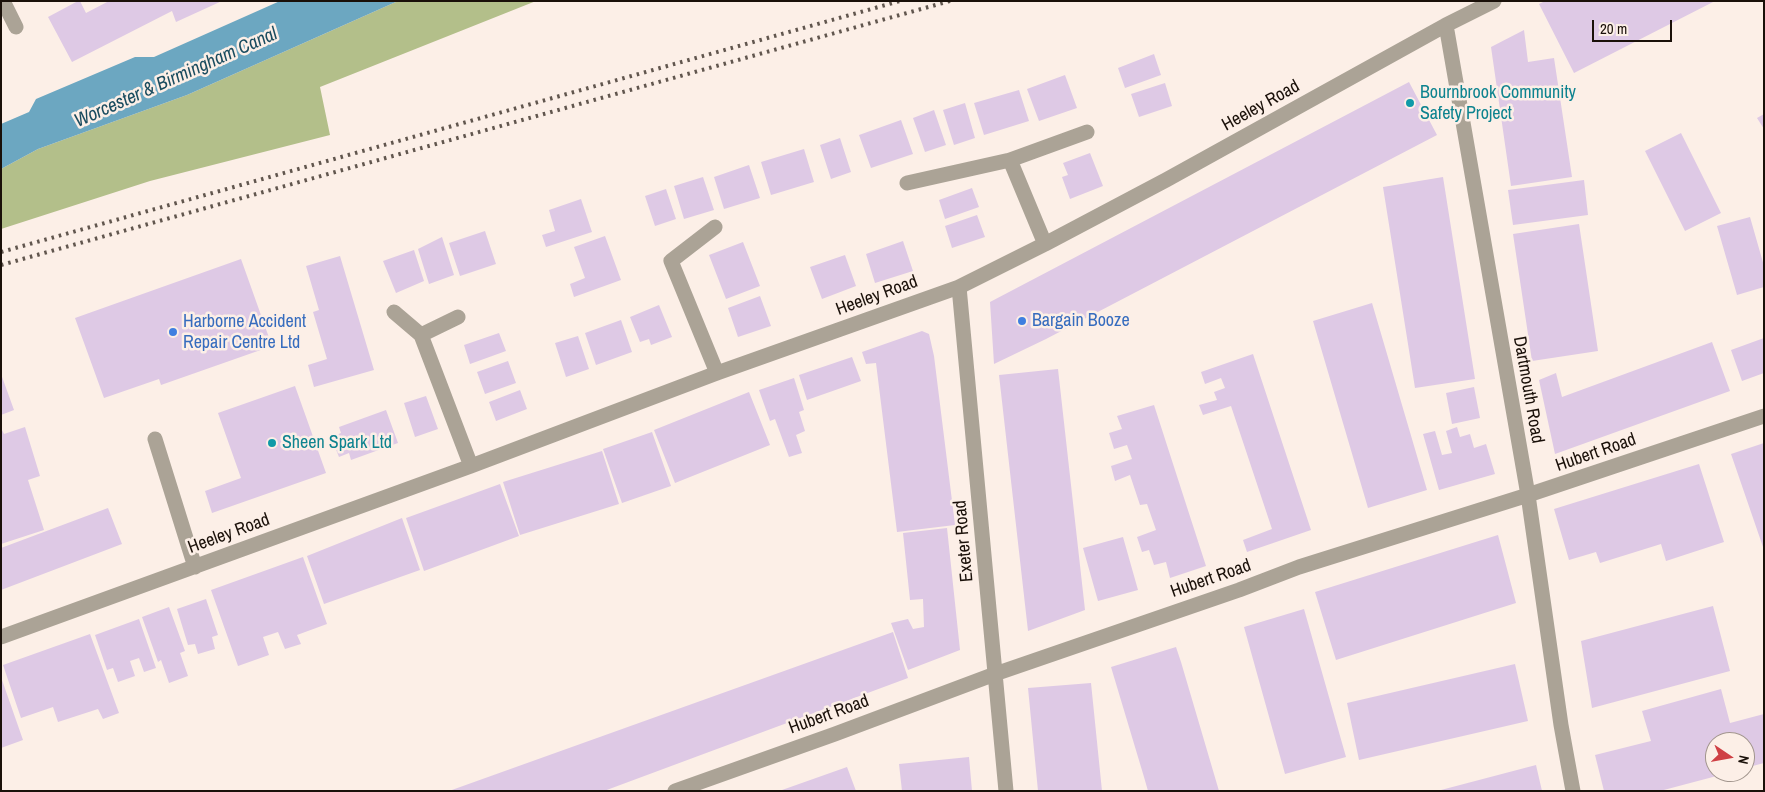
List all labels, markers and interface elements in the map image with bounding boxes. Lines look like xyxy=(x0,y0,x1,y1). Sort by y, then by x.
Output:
scale bar xyxy=(1595,10,1675,42)
text: 20 m xyxy=(1600,18,1627,39)
water label: Worcester & Birmingham Canal xyxy=(71,23,281,133)
street label: Heeley Road xyxy=(1218,76,1304,136)
place label: Bournbrook Community Safety Project xyxy=(1420,82,1576,125)
marker: Bournbrook Community Safety Project xyxy=(1404,97,1416,109)
street label: Heeley Road xyxy=(833,271,921,321)
place label: Bargain Booze xyxy=(1032,310,1130,332)
place label: Harborne Accident Repair Centre Ltd xyxy=(183,311,306,354)
marker: Bargain Booze xyxy=(1016,315,1028,327)
marker: Harborne Accident Repair Centre Ltd xyxy=(167,326,179,338)
street label: Dartmouth Road xyxy=(1508,335,1548,445)
street label: Hubert Road xyxy=(1553,429,1639,477)
place label: Sheen Spark Ltd xyxy=(282,432,392,454)
marker: Sheen Spark Ltd xyxy=(266,437,278,449)
street label: Exeter Road xyxy=(950,499,978,583)
street label: Heeley Road xyxy=(185,509,273,559)
street label: Hubert Road xyxy=(1168,555,1254,603)
street label: Hubert Road xyxy=(786,691,872,739)
north arrow xyxy=(1705,732,1755,782)
text: N xyxy=(1734,754,1753,766)

